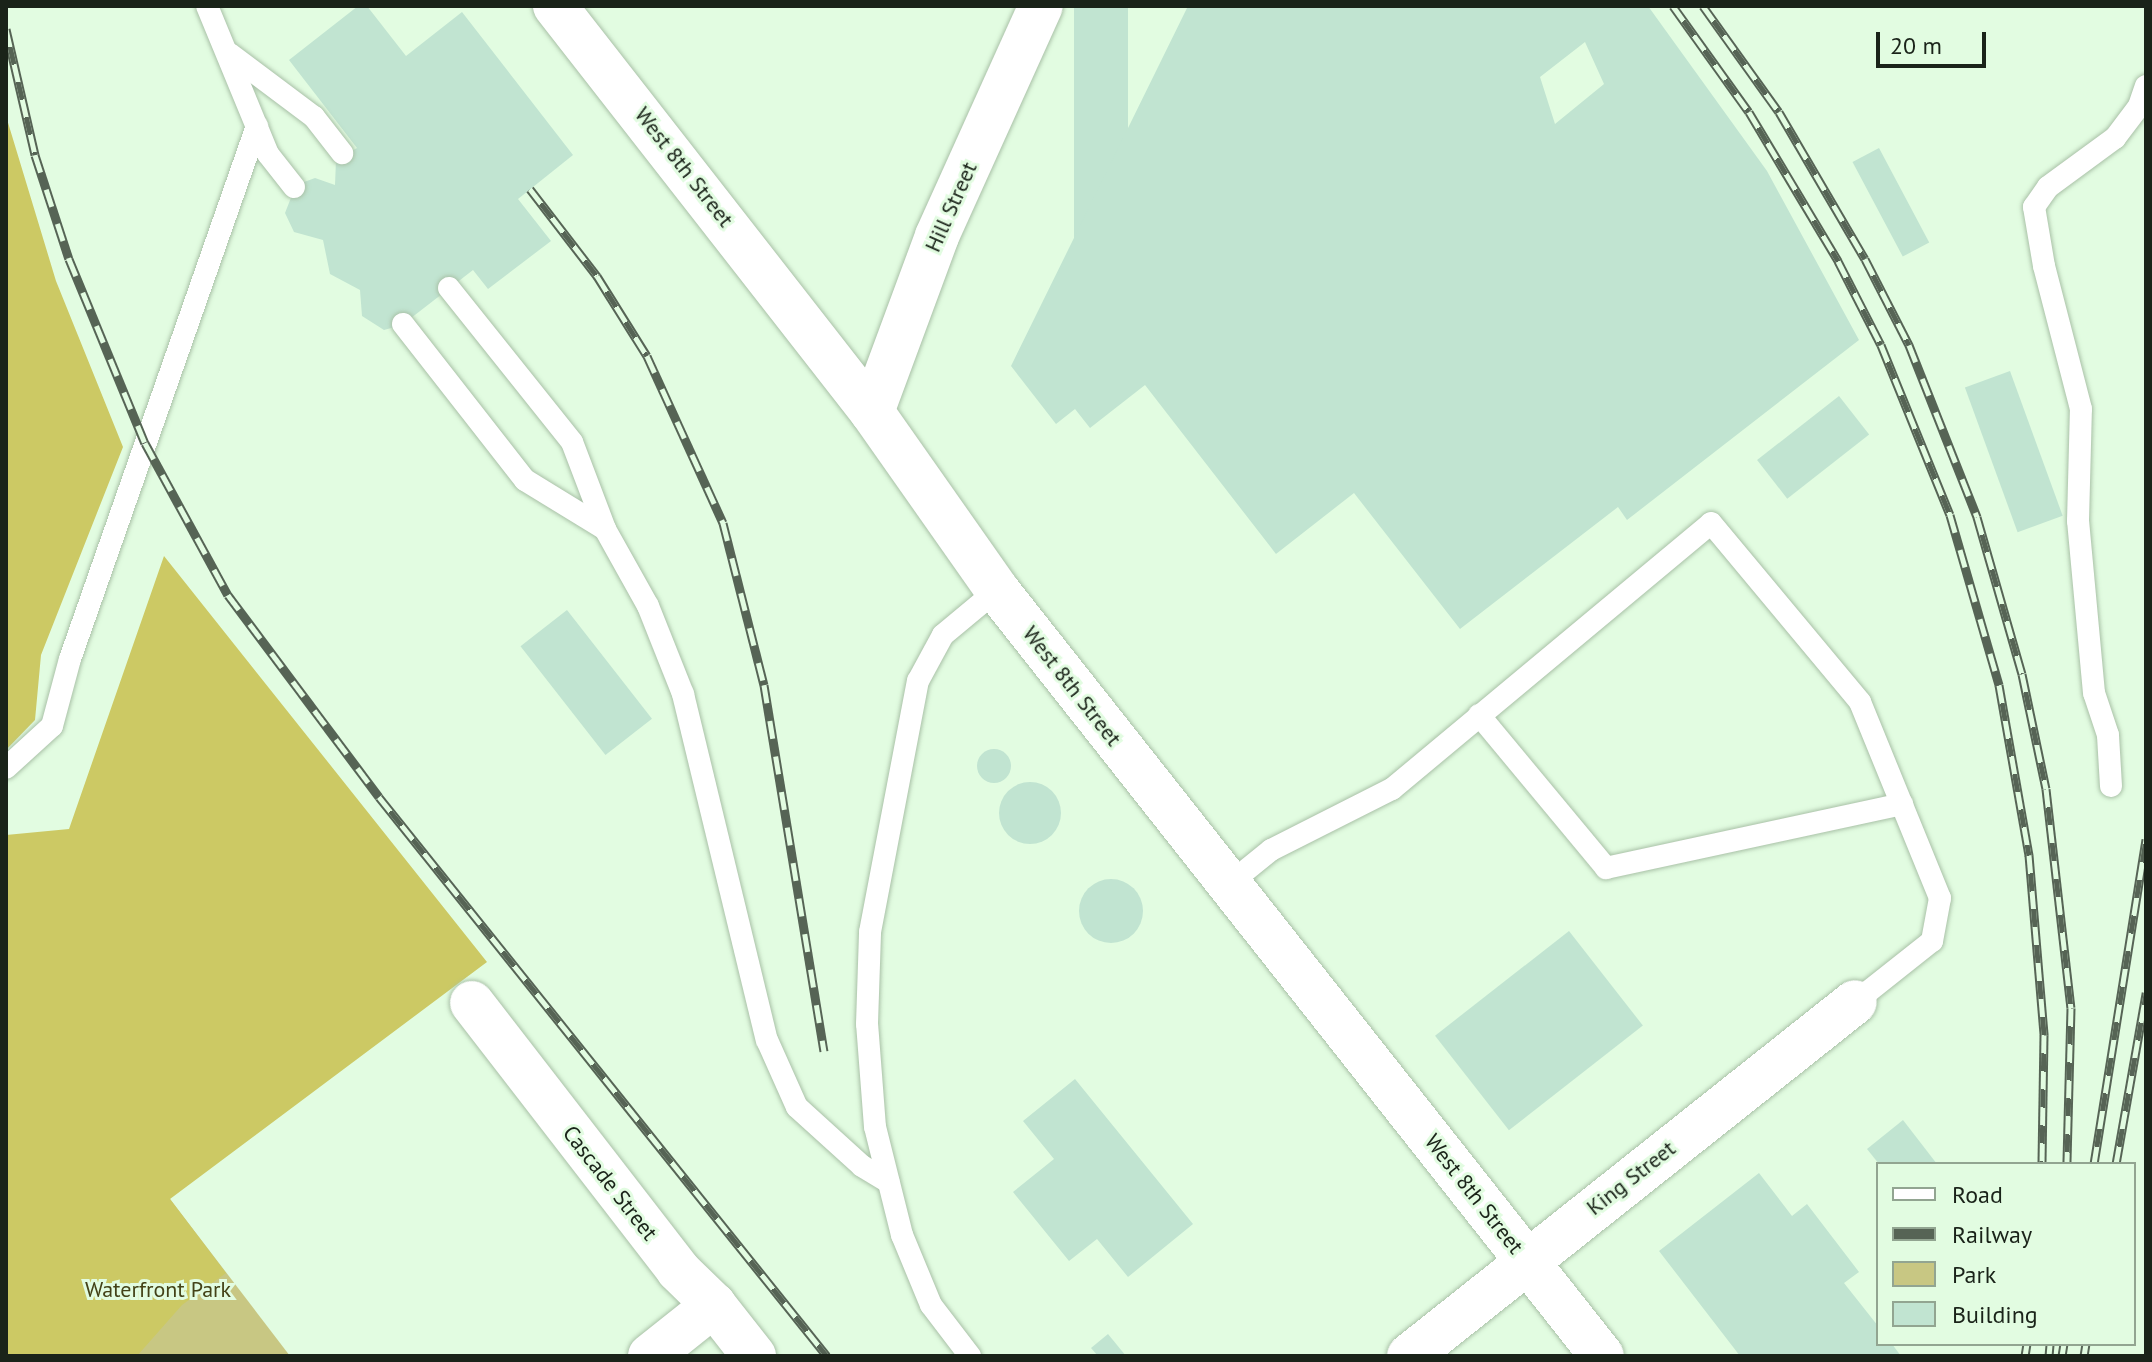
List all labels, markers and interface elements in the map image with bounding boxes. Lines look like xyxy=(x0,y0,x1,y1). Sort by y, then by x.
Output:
scale bar xyxy=(1880,16,1990,66)
text: 20 m xyxy=(1890,30,1942,61)
street label: West 8th Street xyxy=(629,102,739,232)
street label: Hill Street xyxy=(920,158,982,256)
street label: West 8th Street xyxy=(1017,621,1127,751)
street label: Cascade Street xyxy=(557,1120,663,1246)
street label: West 8th Street xyxy=(1419,1129,1529,1259)
street label: King Street xyxy=(1581,1135,1681,1221)
legend xyxy=(1876,1162,2136,1346)
text: Road xyxy=(1952,1179,2003,1210)
text: Railway xyxy=(1952,1219,2032,1250)
text: Park xyxy=(1952,1259,1996,1290)
park label: Waterfront Park xyxy=(85,1277,231,1303)
text: Building xyxy=(1952,1299,2038,1330)

